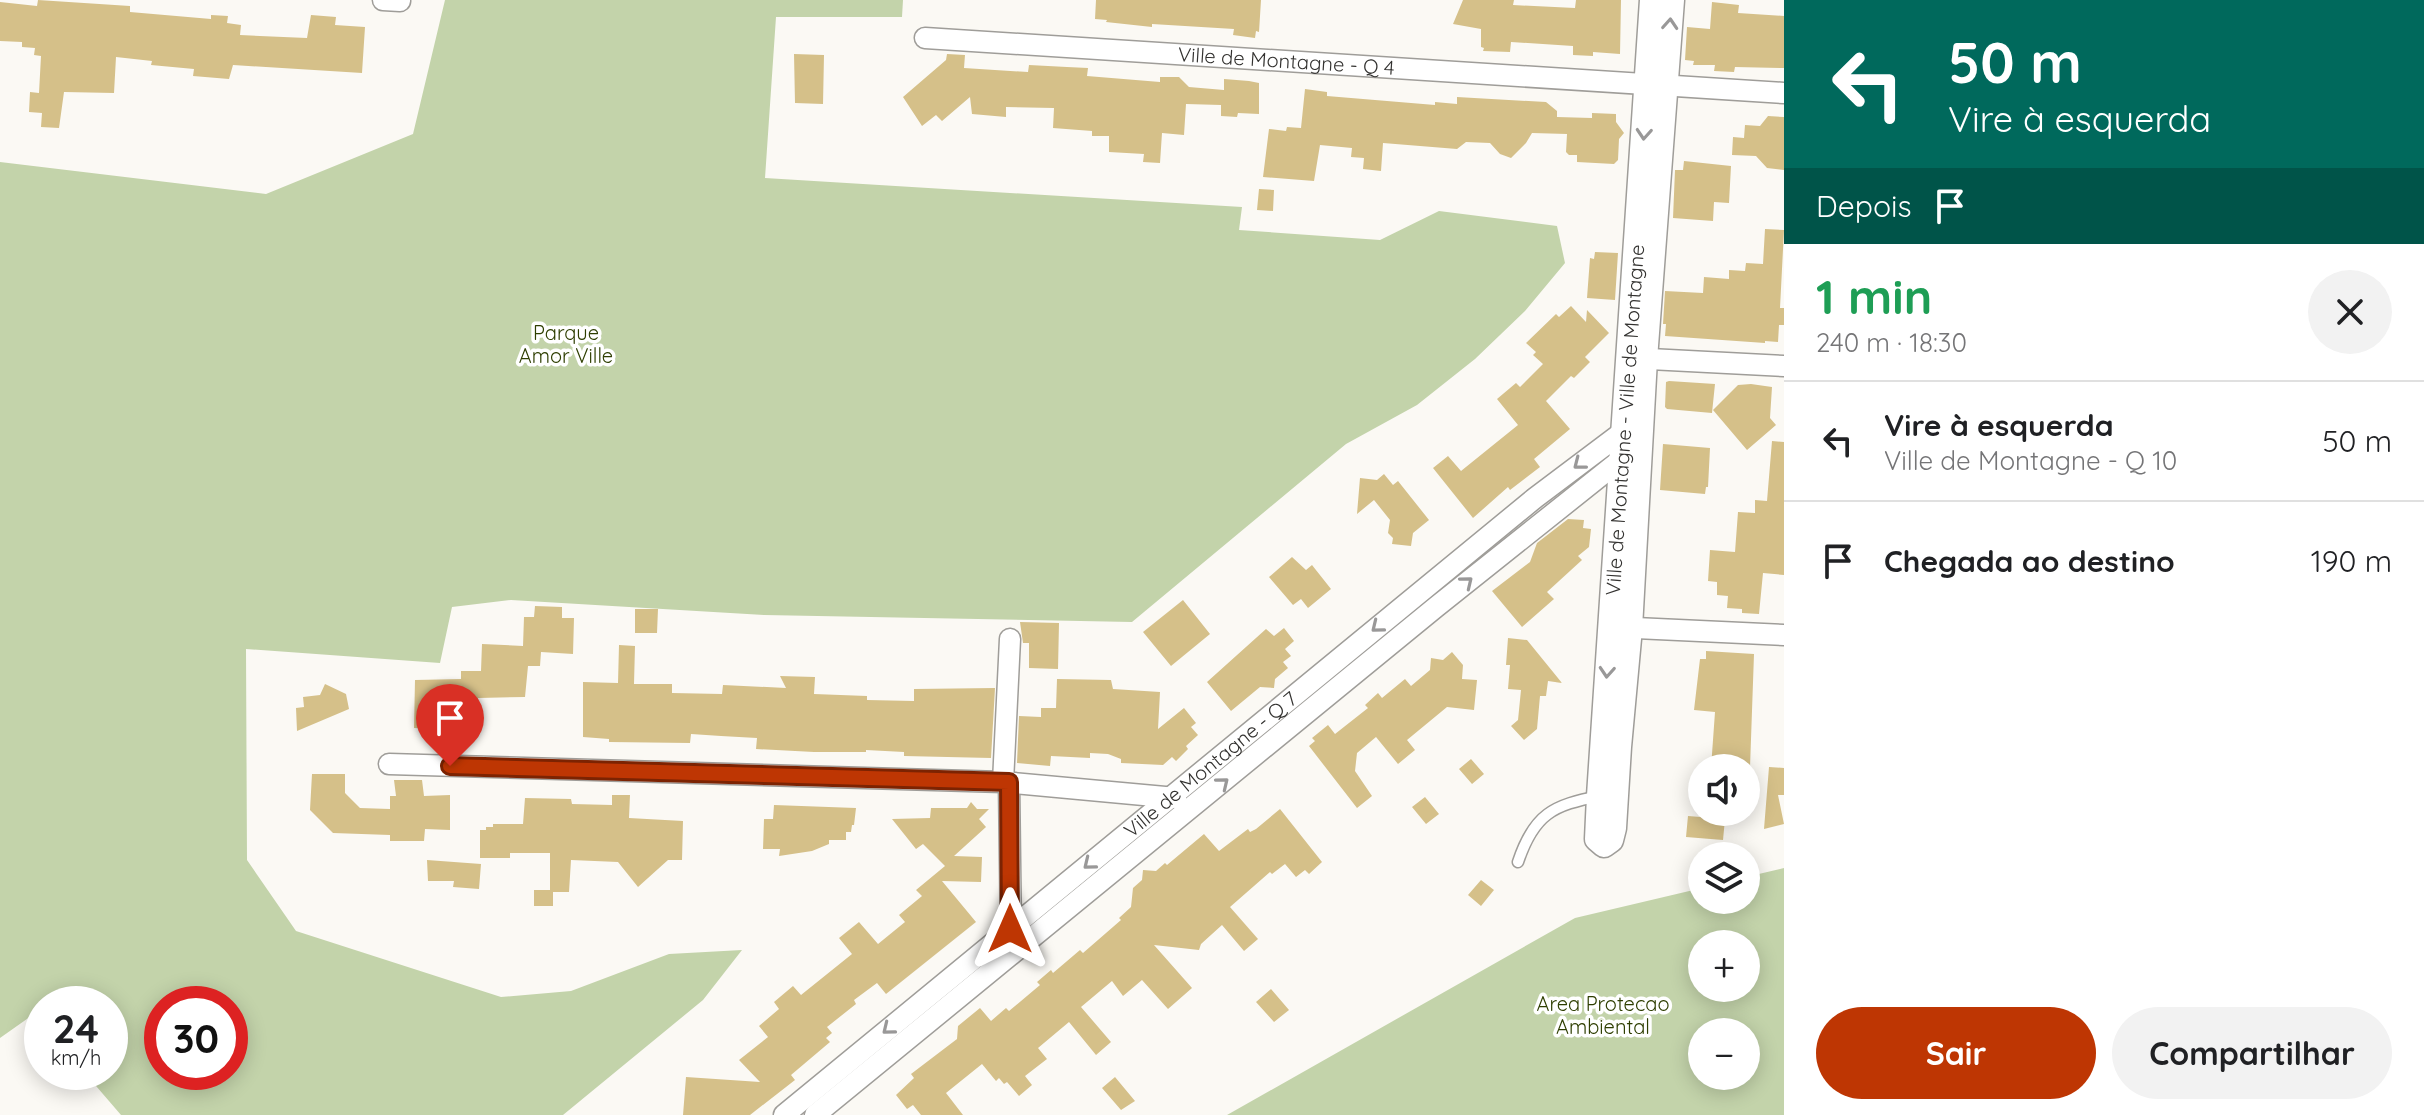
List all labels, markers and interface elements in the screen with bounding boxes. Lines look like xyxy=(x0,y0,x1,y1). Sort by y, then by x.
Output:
one-way arrow xyxy=(1661,17,1678,30)
text: 50 m xyxy=(1948,27,2082,97)
icon: left xyxy=(1816,32,1920,136)
street label: Ville de Montagne - Q 4 xyxy=(1177,41,1395,80)
text: Vire à esquerda xyxy=(1948,96,2211,141)
one-way arrow xyxy=(1636,128,1653,141)
icon: arrive xyxy=(1928,184,1972,228)
text: Depois xyxy=(1816,187,1912,225)
street label: Ville de Montagne - Ville de Montagne xyxy=(1600,244,1649,596)
text: 1 min xyxy=(1816,266,1932,326)
button: close xyxy=(2308,270,2392,354)
park label: Parque Amor Ville xyxy=(519,320,613,368)
text: 240 m · 18:30 xyxy=(1816,326,1967,359)
text: Vire à esquerda xyxy=(1884,406,2113,444)
icon: left xyxy=(1816,419,1860,463)
text: 50 m xyxy=(2322,422,2392,460)
text: Ville de Montagne - Q 10 xyxy=(1884,444,2177,477)
one-way arrow xyxy=(1573,455,1588,469)
icon: arrive xyxy=(1816,539,1860,583)
text: Chegada ao destino xyxy=(1884,542,2175,580)
text: 190 m xyxy=(2311,542,2392,580)
one-way arrow xyxy=(1458,577,1472,592)
one-way arrow xyxy=(1371,618,1386,632)
one-way arrow xyxy=(1599,666,1616,679)
pin xyxy=(416,684,484,766)
street label: Ville de Montagne - Q 7 xyxy=(1119,686,1302,843)
icon: arrive xyxy=(428,696,472,740)
map controls xyxy=(1688,754,1760,1090)
button: sound xyxy=(1688,754,1760,826)
one-way arrow xyxy=(1214,778,1229,792)
button: layers xyxy=(1688,842,1760,914)
one-way arrow xyxy=(1084,854,1098,869)
position arrow xyxy=(968,887,1052,971)
button: + xyxy=(1688,930,1760,1002)
speed limit sign: 30 xyxy=(144,986,248,1090)
park label: Area Protecao Ambiental xyxy=(1537,991,1669,1039)
text: 24 xyxy=(53,1003,99,1053)
button: Sair xyxy=(1816,1007,2096,1099)
button: Compartilhar xyxy=(2112,1007,2392,1099)
button: − xyxy=(1688,1018,1760,1090)
one-way arrow xyxy=(883,1019,898,1034)
text: km/h xyxy=(51,1045,101,1070)

